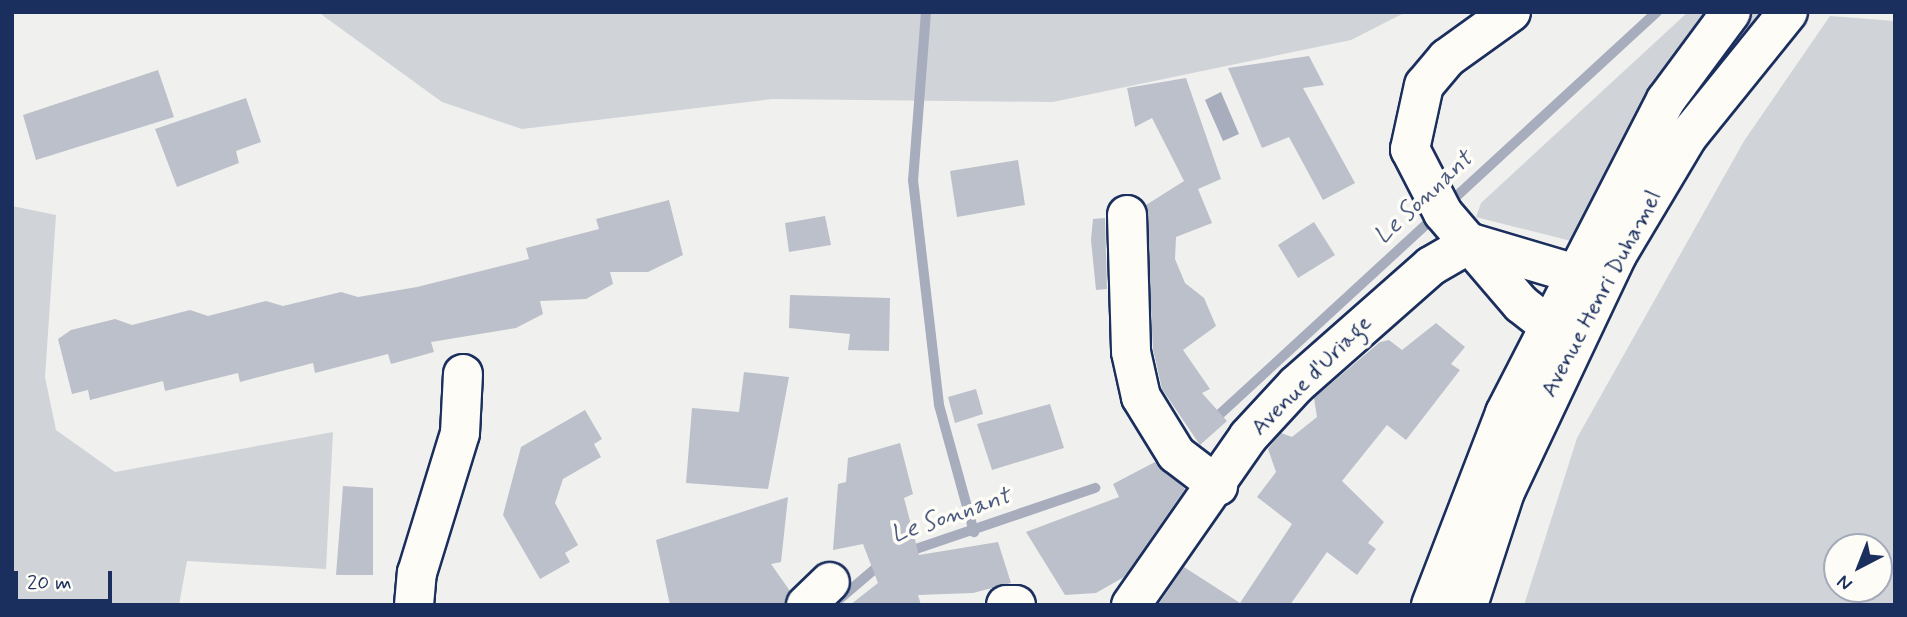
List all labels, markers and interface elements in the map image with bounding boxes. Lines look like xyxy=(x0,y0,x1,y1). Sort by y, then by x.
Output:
water label: Le Sonnant xyxy=(1370,146,1478,250)
street label: Avenue Henri Duhamel xyxy=(1536,186,1668,402)
street label: Avenue d'Uriage xyxy=(1246,310,1378,442)
water label: Le Sonnant xyxy=(889,483,1013,549)
north arrow xyxy=(1823,533,1893,603)
scale bar xyxy=(18,558,116,602)
text: 20 m xyxy=(27,569,72,597)
text: N xyxy=(1832,569,1858,596)

